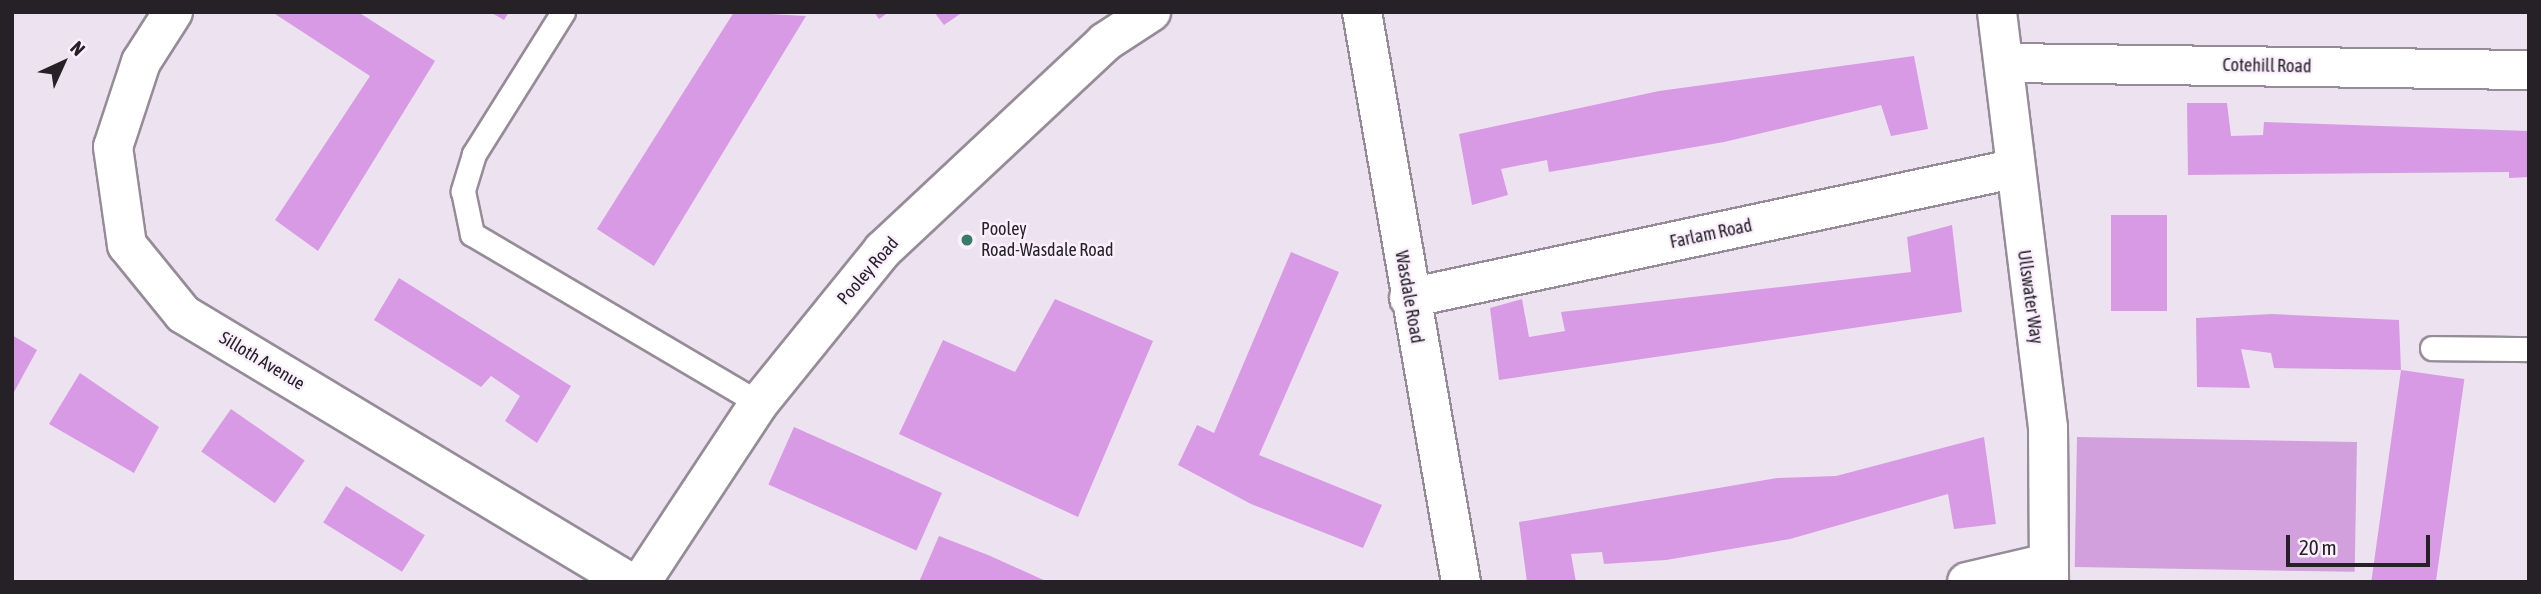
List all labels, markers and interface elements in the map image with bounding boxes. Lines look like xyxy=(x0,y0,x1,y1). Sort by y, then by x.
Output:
north arrow xyxy=(28,28,98,98)
text: N xyxy=(66,36,90,60)
street label: Cotehill Road xyxy=(2222,54,2312,78)
street label: Farlam Road xyxy=(1668,215,1754,253)
place label: Pooley Road-Wasdale Road xyxy=(981,219,1114,262)
marker: Pooley Road-Wasdale Road xyxy=(959,232,975,248)
street label: Pooley Road xyxy=(833,233,903,309)
street label: Wasdale Road xyxy=(1390,249,1428,345)
street label: Ullswater Way xyxy=(2013,249,2047,345)
street label: Silloth Avenue xyxy=(215,327,309,395)
scale bar xyxy=(2289,520,2432,564)
text: 20 m xyxy=(2299,535,2337,559)

